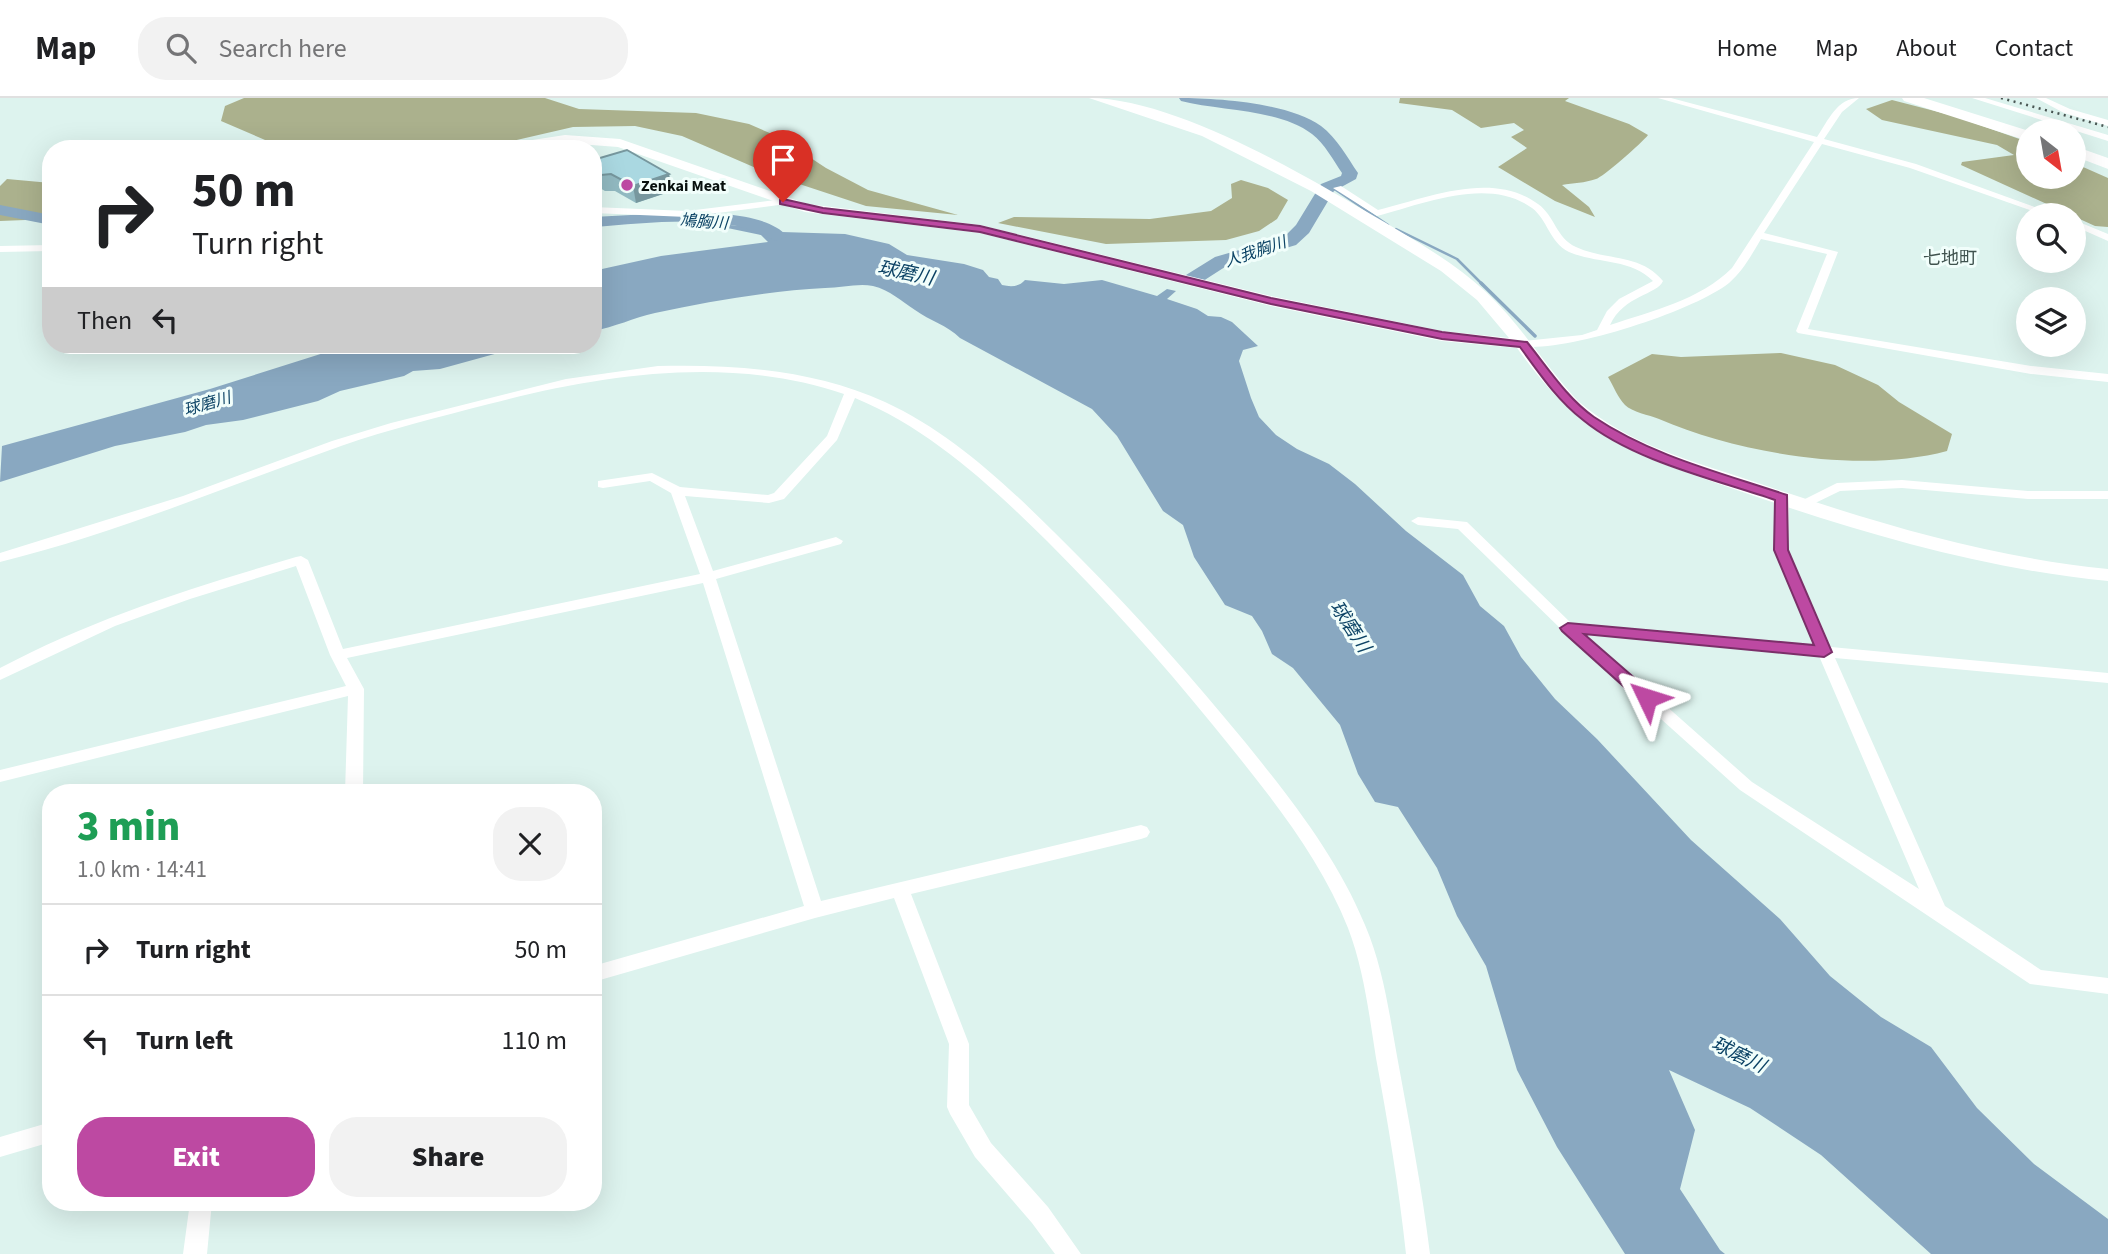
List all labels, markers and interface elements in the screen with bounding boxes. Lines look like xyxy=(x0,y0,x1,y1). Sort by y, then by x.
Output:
search box xyxy=(138,17,628,80)
text: Map xyxy=(35,25,96,72)
icon: search xyxy=(162,29,200,67)
text: Search here xyxy=(218,30,347,67)
text: Home xyxy=(1717,31,1777,66)
text: Map xyxy=(1815,31,1858,66)
text: About xyxy=(1896,31,1957,66)
text: Contact xyxy=(1995,31,2073,66)
north arrow xyxy=(2016,119,2086,189)
map controls xyxy=(2016,119,2086,357)
pin xyxy=(753,130,813,202)
icon: arrive xyxy=(764,141,802,179)
text: 50 m xyxy=(192,156,296,226)
icon: right xyxy=(77,168,168,259)
place label: Zenkai Meat xyxy=(641,175,726,197)
marker: Zenkai Meat xyxy=(619,177,635,193)
button: search xyxy=(2016,203,2086,273)
water label: 鳩胸川 xyxy=(679,209,731,235)
text: Turn right xyxy=(192,221,323,267)
water label: 人我胸川 xyxy=(1221,230,1291,273)
district label: 七地町 xyxy=(1923,246,1977,271)
water label: 球磨川 xyxy=(875,254,938,293)
button: layers xyxy=(2016,287,2086,357)
icon: left xyxy=(146,301,184,339)
text: Then xyxy=(77,302,132,339)
water label: 球磨川 xyxy=(181,386,235,421)
water label: 球磨川 xyxy=(1323,596,1378,660)
position arrow xyxy=(1610,661,1684,735)
text: 3 min xyxy=(77,797,180,857)
button: close xyxy=(493,807,567,881)
text: 1.0 km · 14:41 xyxy=(77,853,207,886)
icon: right xyxy=(77,931,115,969)
text: Turn right xyxy=(136,931,251,968)
text: 50 m xyxy=(514,931,567,968)
icon: left xyxy=(77,1022,115,1060)
text: Turn left xyxy=(136,1022,233,1059)
text: 110 m xyxy=(501,1022,567,1059)
water label: 球磨川 xyxy=(1707,1031,1772,1081)
button: Exit xyxy=(77,1117,315,1197)
button: Share xyxy=(329,1117,567,1197)

